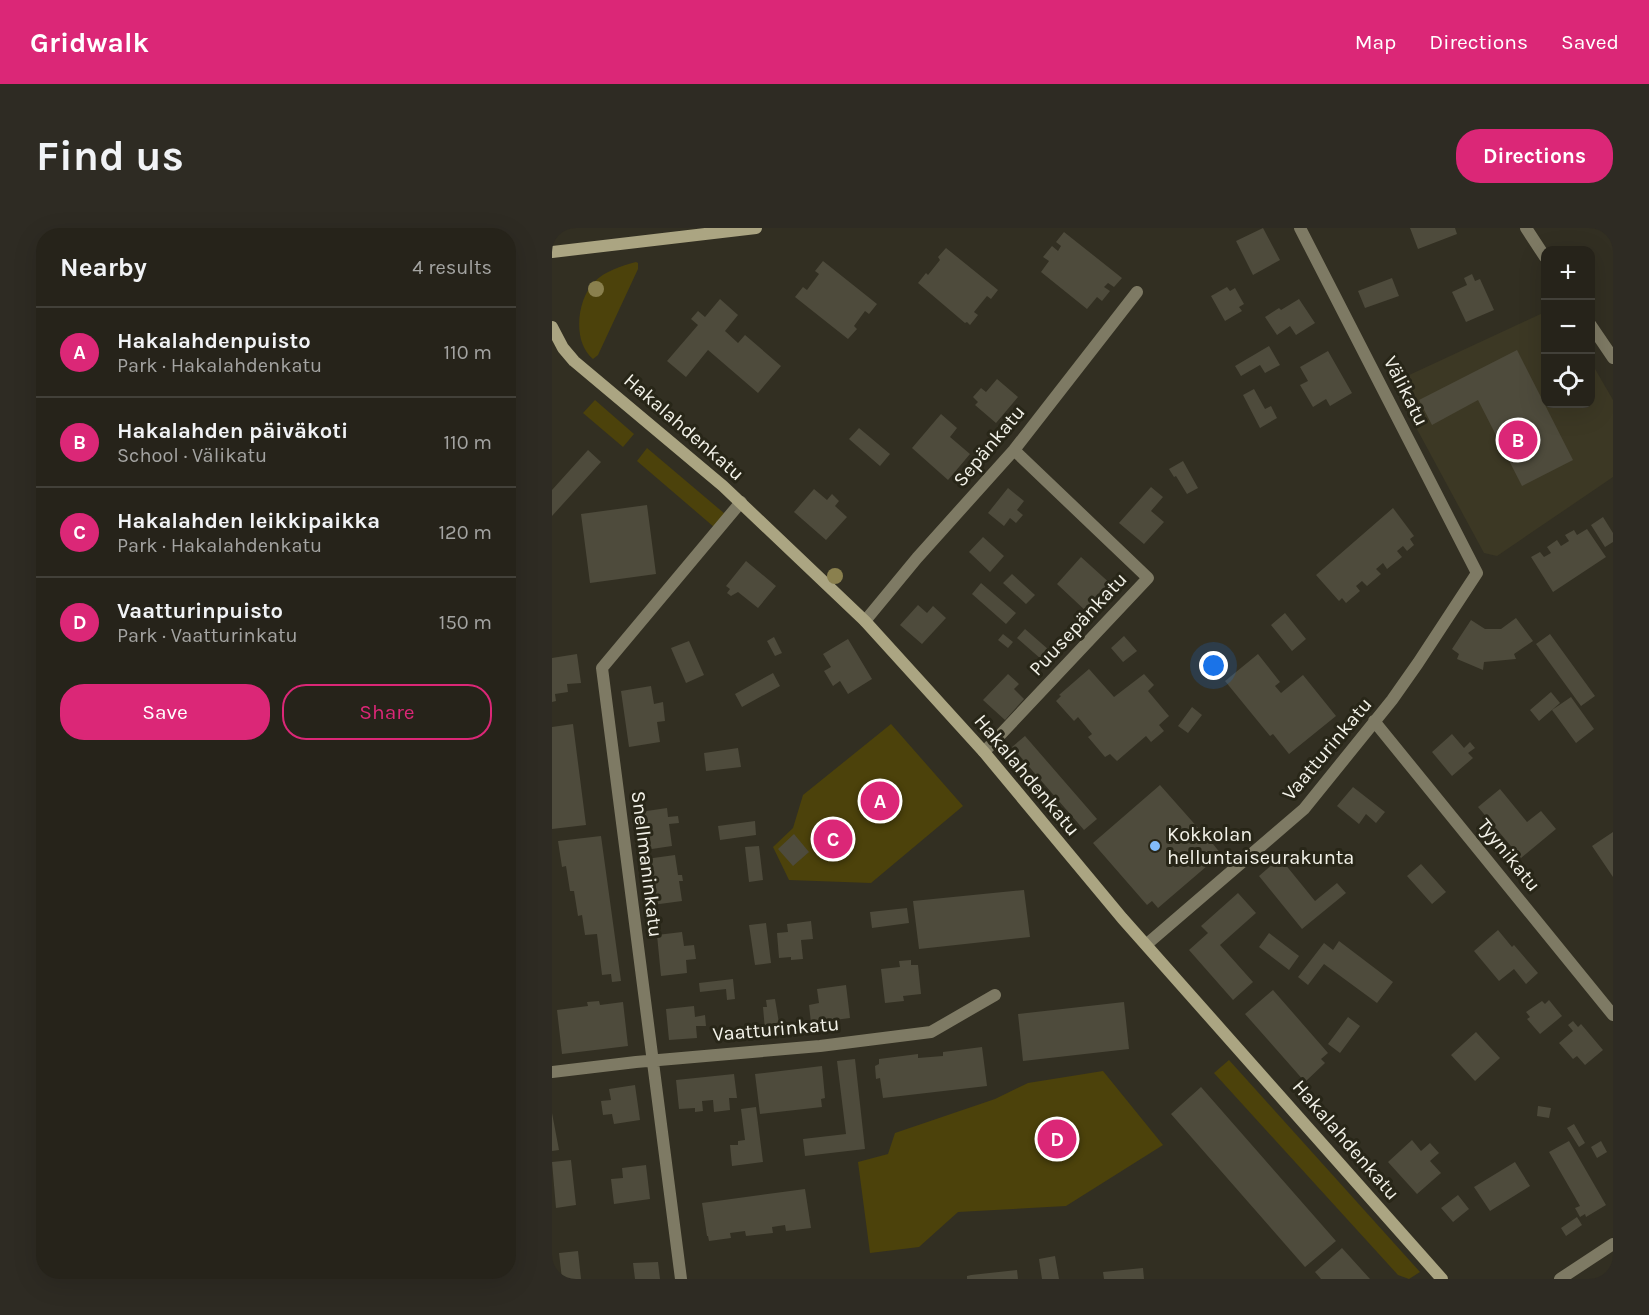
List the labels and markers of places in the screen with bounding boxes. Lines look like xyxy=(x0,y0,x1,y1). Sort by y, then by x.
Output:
pin: B xyxy=(1498,418,1538,462)
pin: A xyxy=(860,778,900,824)
pin: C xyxy=(814,816,852,862)
place label: Kokkolan helluntaiseurakunta xyxy=(1167,823,1354,869)
marker: Kokkolan helluntaiseurakunta xyxy=(1148,839,1162,853)
pin: D xyxy=(1038,1116,1076,1162)

